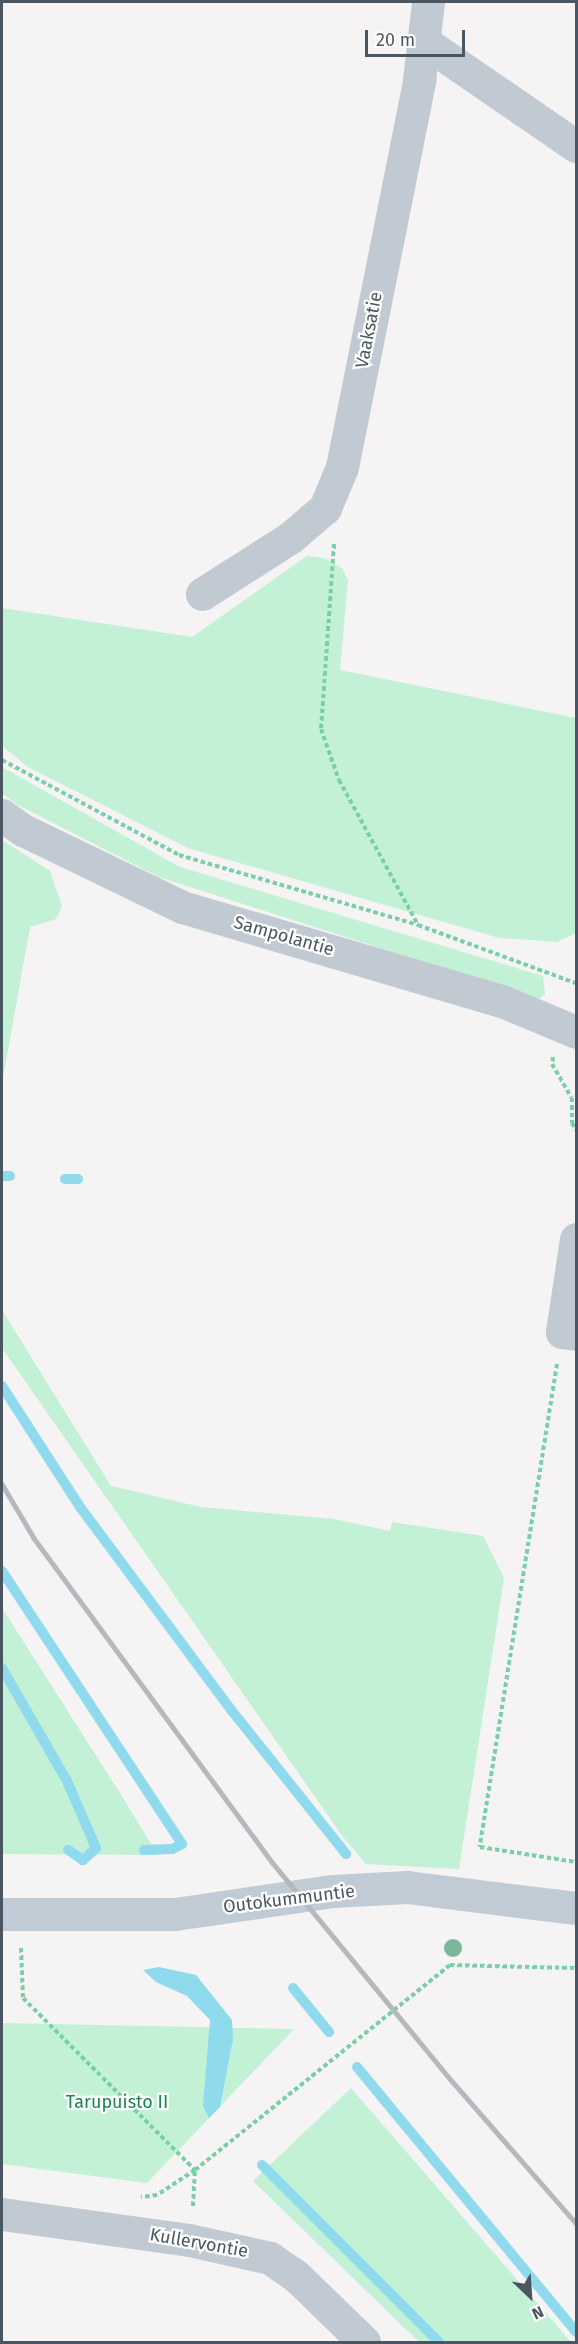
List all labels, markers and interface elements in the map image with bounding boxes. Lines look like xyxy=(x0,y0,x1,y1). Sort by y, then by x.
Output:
scale bar xyxy=(368,18,468,56)
text: 20 m xyxy=(376,29,415,51)
street label: Vaaksatie xyxy=(351,290,387,370)
street label: Sampolantie xyxy=(231,911,337,961)
street label: Outokummuntie xyxy=(222,1880,356,1918)
park label: Tarupuisto II xyxy=(66,2091,168,2113)
street label: Kullervontie xyxy=(148,2224,250,2262)
north arrow xyxy=(500,2266,560,2326)
text: N xyxy=(529,2302,547,2324)

